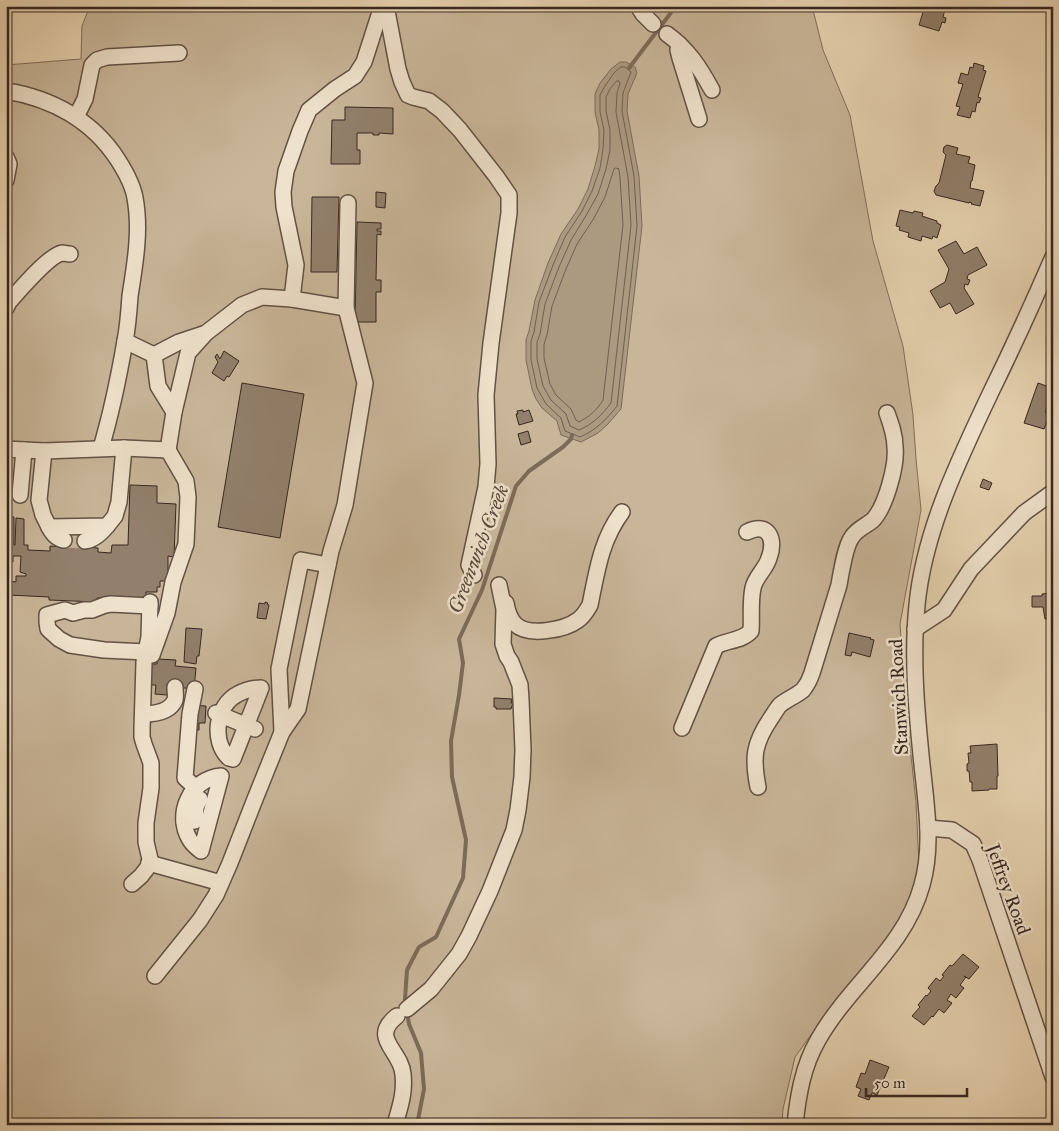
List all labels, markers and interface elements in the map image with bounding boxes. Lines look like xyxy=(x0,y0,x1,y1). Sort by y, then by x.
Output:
water label: Greenwich Creek xyxy=(443,481,514,617)
street label: Stanwich Road xyxy=(884,638,913,756)
street label: Jeffrey Road xyxy=(980,839,1036,938)
scale bar xyxy=(866,1066,968,1098)
text: 50 m xyxy=(874,1074,906,1092)

